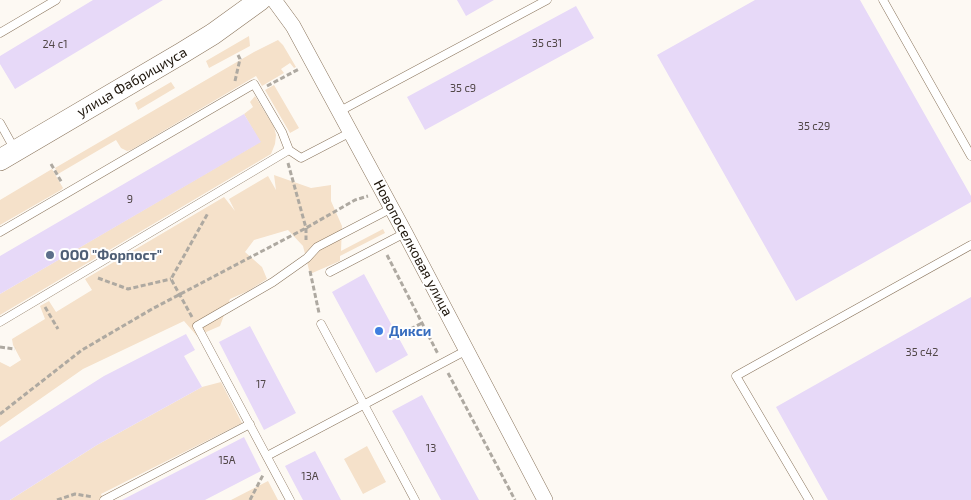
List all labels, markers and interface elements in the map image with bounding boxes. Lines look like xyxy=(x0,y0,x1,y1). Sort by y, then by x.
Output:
house number: 35 с31 xyxy=(532,36,562,50)
house number: 24 с1 xyxy=(42,37,68,51)
street label: улица Фабрициуса xyxy=(74,44,190,120)
house number: 35 с9 xyxy=(450,81,476,95)
house number: 35 с29 xyxy=(798,119,830,133)
street label: Новопоселковая улица xyxy=(370,177,456,319)
house number: 9 xyxy=(127,192,133,206)
place label: ООО "Форпост" xyxy=(60,247,162,263)
marker: ООО "Форпост" xyxy=(44,249,56,261)
place label: Дикси xyxy=(389,323,431,339)
marker: Дикси xyxy=(373,325,385,337)
house number: 35 с42 xyxy=(906,345,938,359)
house number: 17 xyxy=(256,377,266,391)
house number: 13 xyxy=(426,441,436,455)
house number: 15А xyxy=(218,453,236,467)
house number: 13А xyxy=(301,469,319,483)

